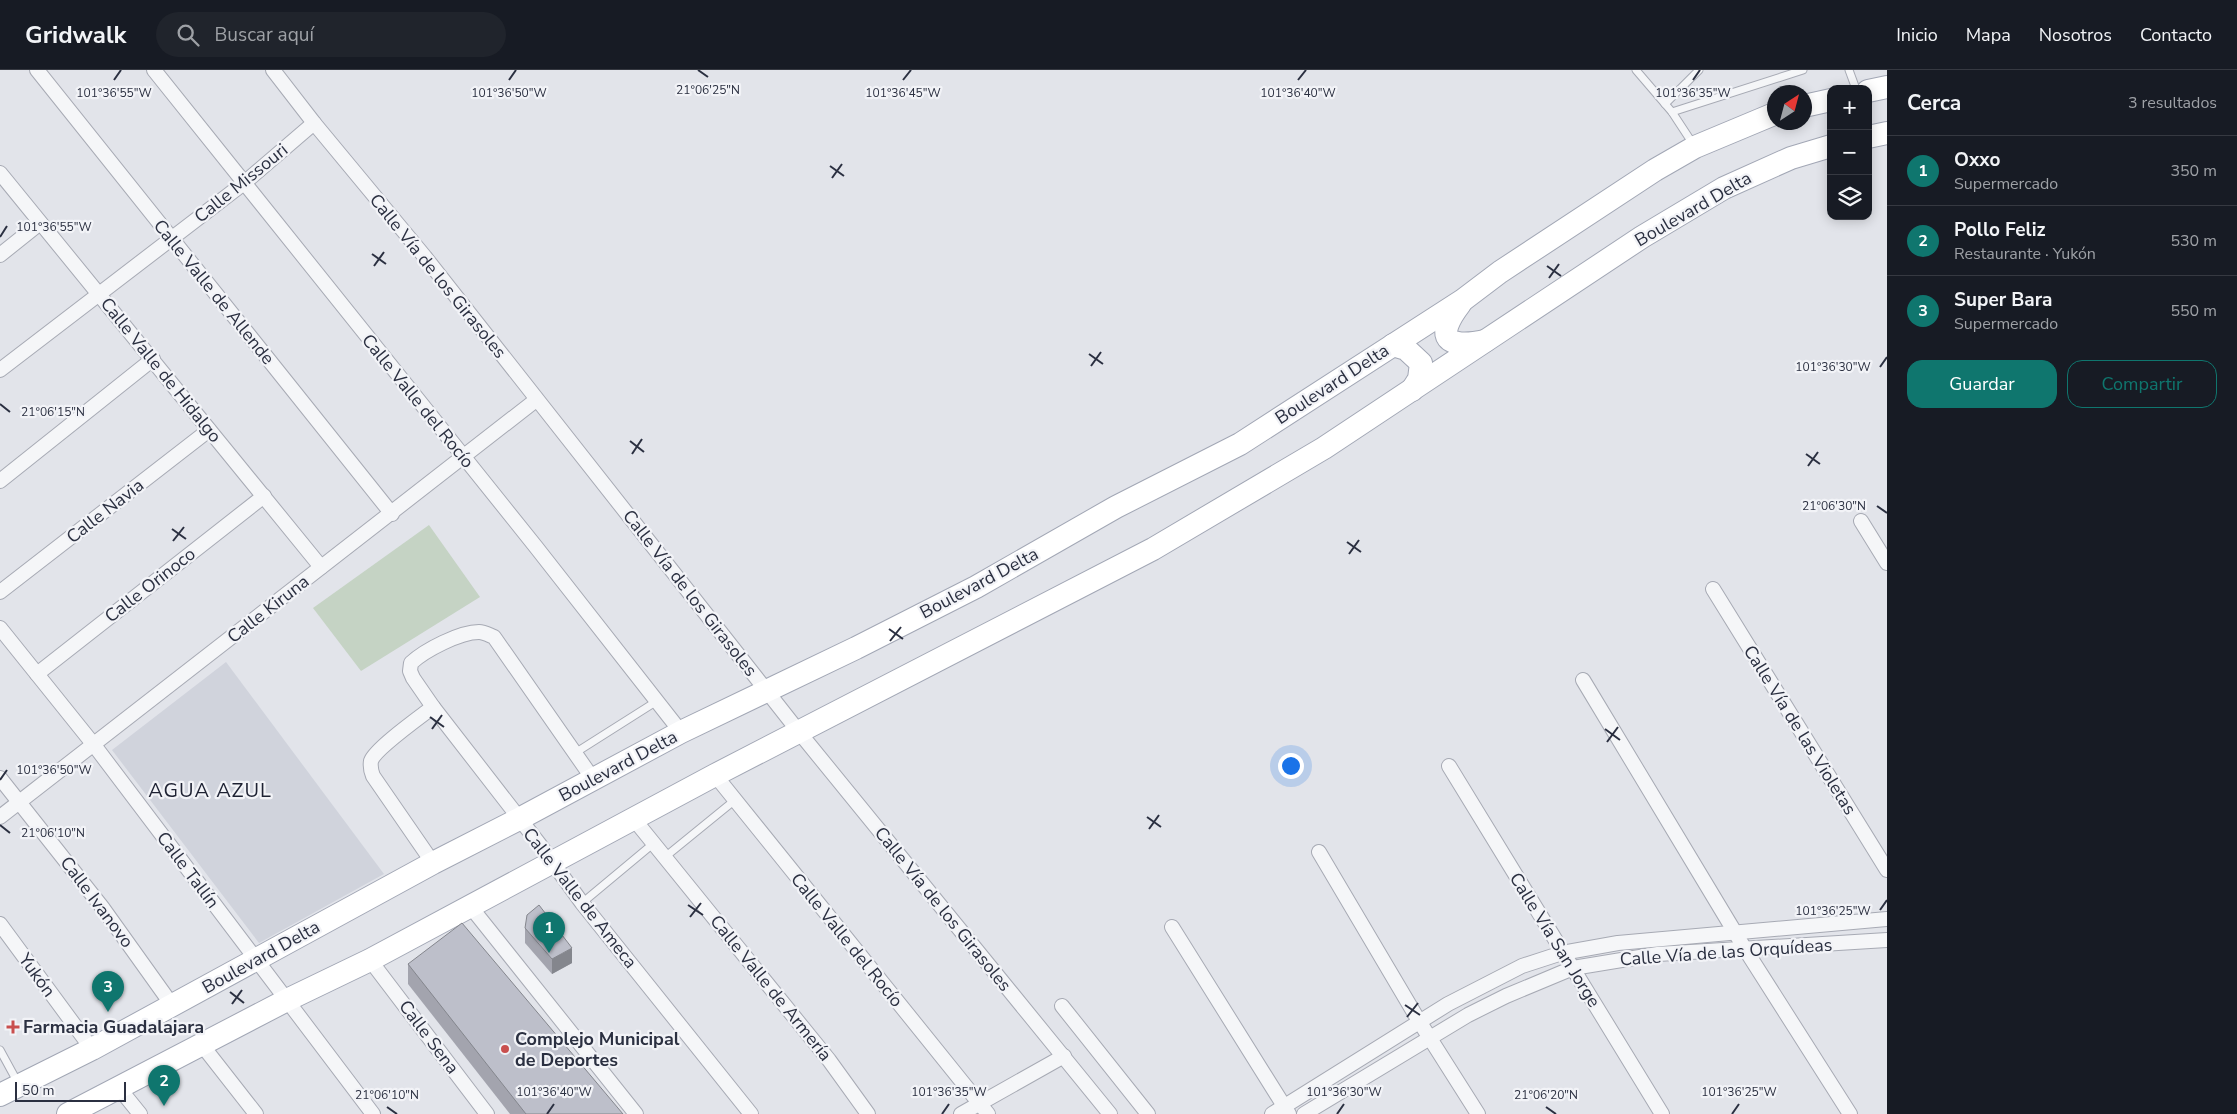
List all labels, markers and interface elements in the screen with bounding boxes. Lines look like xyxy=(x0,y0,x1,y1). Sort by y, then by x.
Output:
search box xyxy=(156,12,506,57)
text: Gridwalk xyxy=(25,19,126,51)
icon: search xyxy=(174,21,202,49)
text: Buscar aquí xyxy=(214,22,314,48)
text: Inicio xyxy=(1896,23,1938,47)
text: Mapa xyxy=(1966,23,2011,47)
text: Nosotros xyxy=(2039,23,2112,47)
text: Contacto xyxy=(2140,23,2212,47)
text: 21°06'25"N xyxy=(676,82,740,98)
text: 101°36'55"W xyxy=(76,85,152,101)
text: 101°36'50"W xyxy=(471,85,547,101)
text: 101°36'45"W xyxy=(865,85,941,101)
text: 101°36'40"W xyxy=(1260,85,1336,101)
text: 101°36'35"W xyxy=(1655,85,1731,101)
north arrow xyxy=(1767,85,1812,130)
map controls xyxy=(1827,85,1872,220)
button: + xyxy=(1827,85,1872,130)
text: Cerca xyxy=(1907,89,1961,117)
text: 3 resultados xyxy=(2128,92,2217,114)
button: − xyxy=(1827,130,1872,175)
street label: Calle Missouri xyxy=(189,138,293,228)
text: Oxxo xyxy=(1954,147,2000,173)
text: 1 xyxy=(1918,160,1928,182)
text: 350 m xyxy=(2170,160,2217,182)
street label: Boulevard Delta xyxy=(1630,166,1756,252)
text: Supermercado xyxy=(1954,173,2058,195)
button: layers xyxy=(1827,175,1872,220)
street label: Calle Vía de los Girasoles xyxy=(364,189,512,363)
street label: Calle Valle de Allende xyxy=(148,214,280,370)
text: Pollo Feliz xyxy=(1954,217,2046,243)
text: 101°36'55"W xyxy=(16,219,92,235)
text: 2 xyxy=(1918,230,1928,252)
text: 530 m xyxy=(2170,230,2217,252)
text: Restaurante · Yukón xyxy=(1954,243,2096,265)
text: Super Bara xyxy=(1954,287,2052,313)
street label: Calle Valle de Hidalgo xyxy=(95,292,227,448)
text: 3 xyxy=(1918,300,1928,322)
text: 550 m xyxy=(2170,300,2217,322)
text: Supermercado xyxy=(1954,313,2058,335)
street label: Calle Valle del Rocío xyxy=(356,329,480,473)
street label: Boulevard Delta xyxy=(1271,338,1393,430)
text: 101°36'30"W xyxy=(1795,359,1871,375)
button: Guardar xyxy=(1907,360,2057,408)
button: Compartir xyxy=(2067,360,2217,408)
text: 21°06'15"N xyxy=(21,404,85,420)
street label: Calle Navia xyxy=(61,473,149,549)
text: 21°06'30"N xyxy=(1802,498,1866,514)
street label: Calle Vía de los Girasoles xyxy=(617,505,763,681)
street label: Calle Orinoco xyxy=(100,542,200,628)
street label: Boulevard Delta xyxy=(916,542,1042,624)
street label: Calle Kiruna xyxy=(222,569,314,649)
street label: Calle Vía de las Violetas xyxy=(1738,641,1862,819)
street label: Boulevard Delta xyxy=(555,725,681,807)
your location xyxy=(1278,753,1304,779)
text: 101°36'50"W xyxy=(16,762,92,778)
district label: AGUA AZUL xyxy=(148,777,272,804)
street label: Calle Vía de los Girasoles xyxy=(869,822,1017,996)
street label: Calle Valle de Ameca xyxy=(517,823,643,973)
text: 21°06'10"N xyxy=(21,825,85,841)
street label: Calle Tallín xyxy=(151,827,225,913)
street label: Calle Ivanovo xyxy=(55,851,139,953)
street label: Calle Valle del Rocío xyxy=(785,868,909,1012)
street label: Calle Vía San Jorge xyxy=(1504,868,1606,1012)
text: 101°36'25"W xyxy=(1795,903,1871,919)
street label: Calle Valle de Armería xyxy=(705,910,837,1066)
pin: 1 xyxy=(533,912,565,953)
street label: Boulevard Delta xyxy=(198,915,324,999)
street label: Calle Vía de las Orquídeas xyxy=(1619,933,1833,971)
street label: Yukón xyxy=(12,948,61,1002)
pin: 3 xyxy=(92,971,124,1012)
street label: Calle Sena xyxy=(393,995,465,1079)
place label: Farmacia Guadalajara xyxy=(23,1015,204,1039)
marker: Farmacia Guadalajara xyxy=(7,1021,19,1033)
place label: Complejo Municipal de Deportes xyxy=(515,1027,680,1072)
marker: Complejo Municipal de Deportes xyxy=(499,1043,511,1055)
pin: 2 xyxy=(148,1065,180,1106)
scale bar xyxy=(15,1079,126,1102)
text: 50 m xyxy=(22,1081,54,1100)
text: 101°36'40"W xyxy=(516,1084,592,1100)
text: 101°36'35"W xyxy=(911,1084,987,1100)
text: 101°36'30"W xyxy=(1306,1084,1382,1100)
text: 101°36'25"W xyxy=(1701,1084,1777,1100)
text: 21°06'10"N xyxy=(355,1087,419,1103)
text: 21°06'20"N xyxy=(1514,1087,1578,1103)

